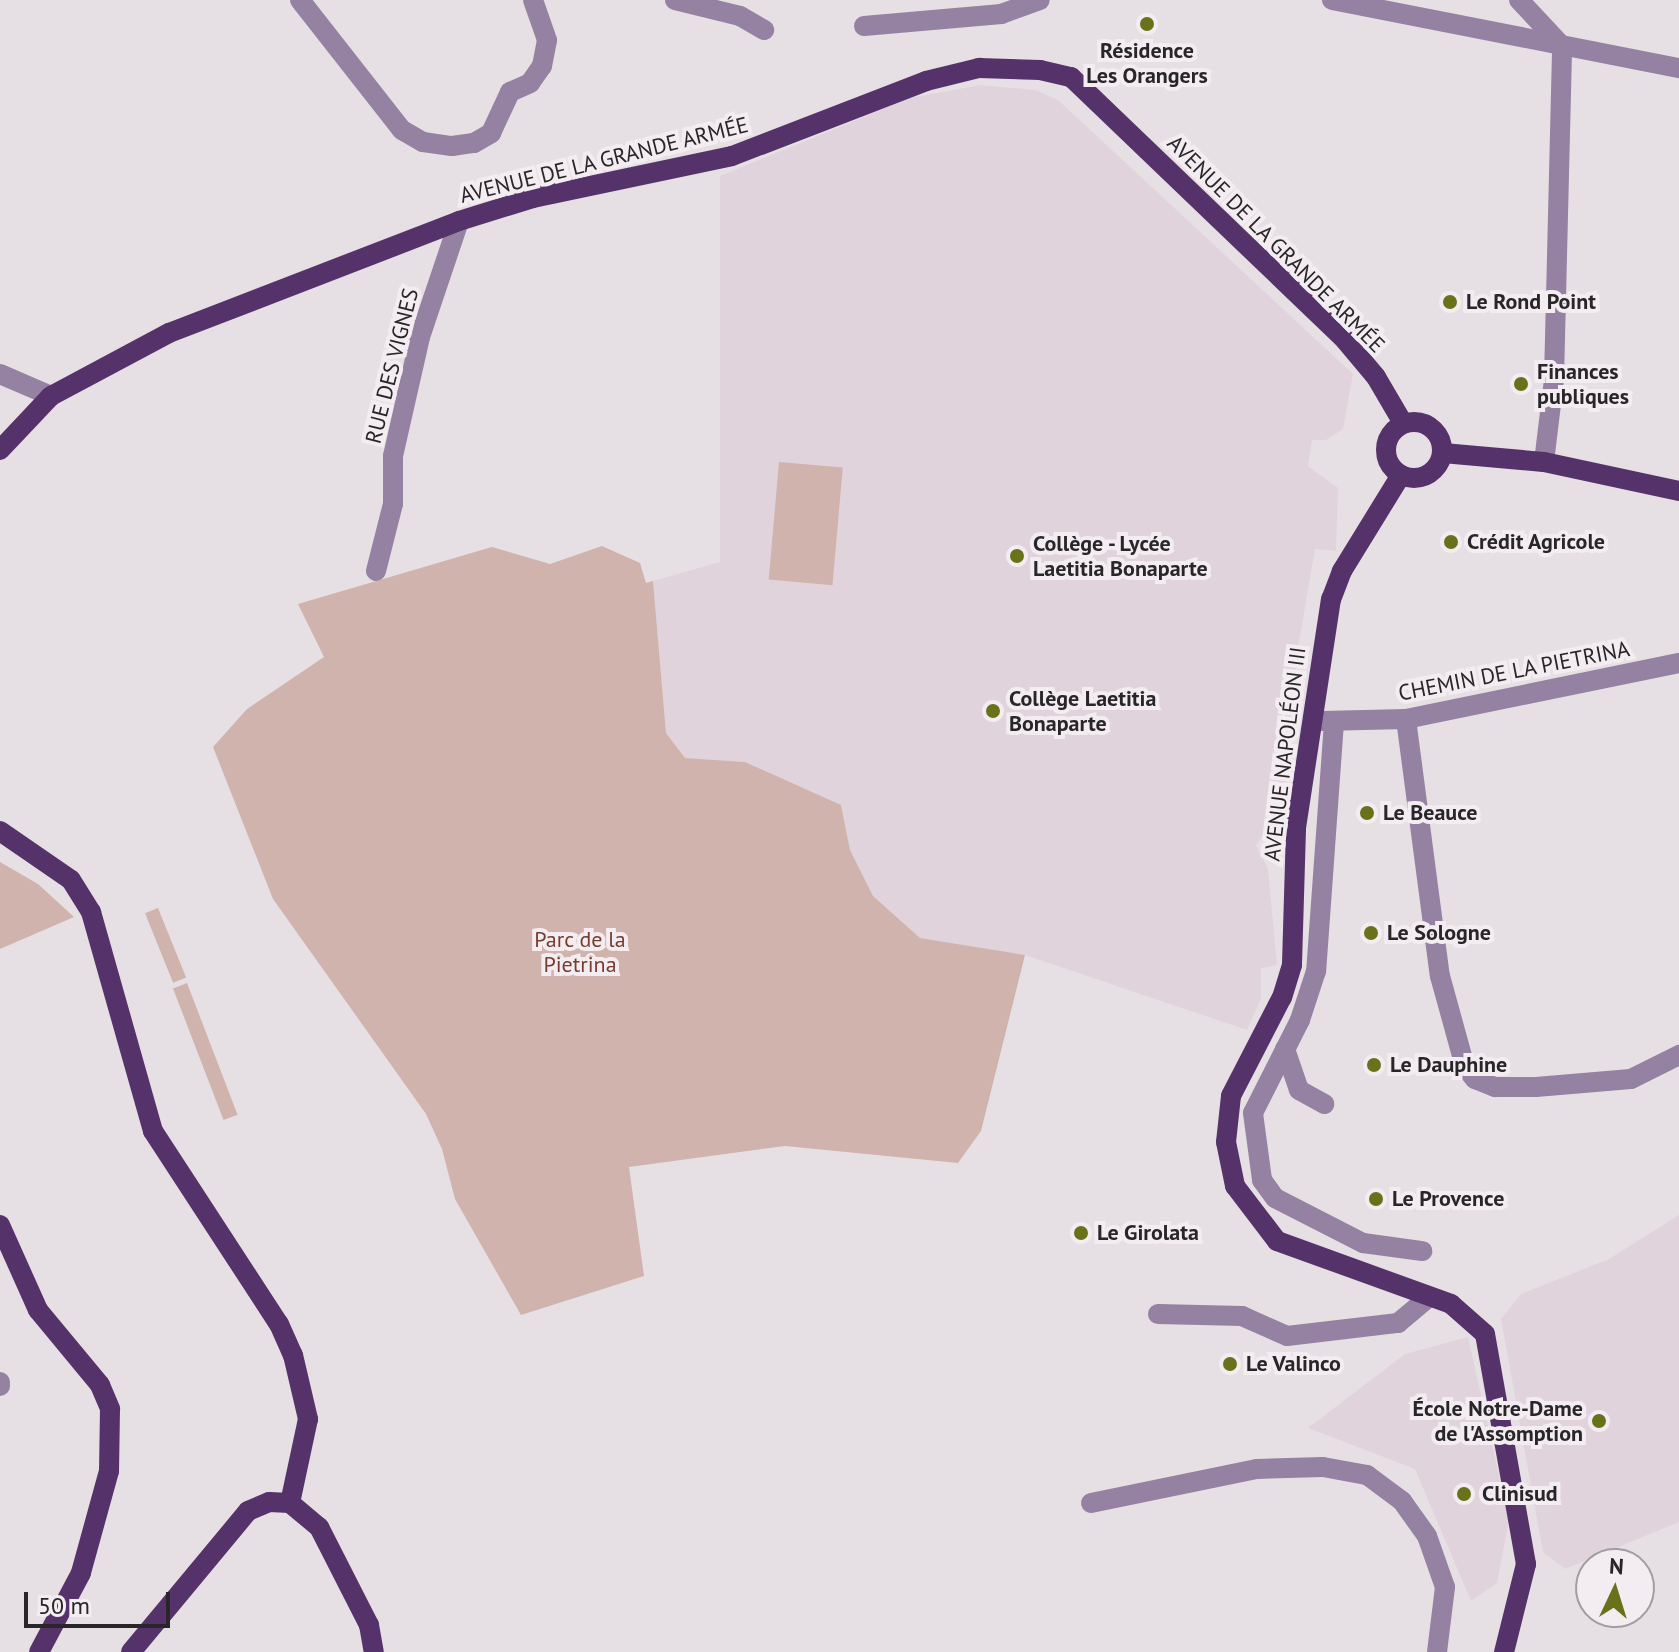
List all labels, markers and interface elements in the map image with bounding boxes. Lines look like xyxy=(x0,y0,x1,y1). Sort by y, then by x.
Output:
marker: Résidence Les Orangers xyxy=(1138,15,1156,33)
place label: Résidence Les Orangers xyxy=(1086,37,1208,88)
street label: AVENUE DE LA GRANDE ARMÉE xyxy=(456,111,752,209)
street label: AVENUE DE LA GRANDE ARMÉE xyxy=(1161,129,1391,359)
street label: RUE DES VIGNES xyxy=(360,285,424,447)
place label: Le Rond Point xyxy=(1466,289,1596,315)
marker: Le Rond Point xyxy=(1441,293,1459,311)
place label: Finances publiques xyxy=(1537,358,1629,410)
marker: Finances publiques xyxy=(1512,375,1530,393)
place label: Crédit Agricole xyxy=(1467,529,1606,555)
place label: Collège - Lycée Laetitia Bonaparte xyxy=(1033,530,1208,582)
marker: Crédit Agricole xyxy=(1442,533,1460,551)
marker: Collège - Lycée Laetitia Bonaparte xyxy=(1008,547,1026,565)
street label: CHEMIN DE LA PIETRINA xyxy=(1396,636,1632,706)
street label: AVENUE NAPOLÉON III xyxy=(1259,645,1311,863)
place label: Collège Laetitia Bonaparte xyxy=(1009,685,1156,736)
marker: Collège Laetitia Bonaparte xyxy=(984,702,1002,720)
place label: Le Beauce xyxy=(1383,800,1478,826)
marker: Le Beauce xyxy=(1358,804,1376,822)
place label: Le Sologne xyxy=(1387,920,1491,946)
marker: Le Sologne xyxy=(1362,924,1380,942)
park label: Parc de la Pietrina xyxy=(534,926,626,978)
place label: Le Dauphine xyxy=(1390,1052,1507,1078)
marker: Le Dauphine xyxy=(1365,1056,1383,1074)
place label: Le Provence xyxy=(1392,1186,1504,1212)
marker: Le Provence xyxy=(1367,1190,1385,1208)
place label: Le Girolata xyxy=(1097,1220,1199,1246)
marker: Le Girolata xyxy=(1072,1224,1090,1242)
place label: Le Valinco xyxy=(1246,1351,1342,1377)
marker: Le Valinco xyxy=(1221,1355,1239,1373)
place label: École Notre-Dame de l'Assomption xyxy=(1413,1395,1583,1446)
marker: École Notre-Dame de l'Assomption xyxy=(1590,1412,1608,1430)
place label: Clinisud xyxy=(1482,1481,1558,1507)
marker: Clinisud xyxy=(1453,1483,1475,1505)
north arrow xyxy=(1575,1548,1655,1628)
text: N xyxy=(1608,1552,1625,1581)
scale bar xyxy=(28,1576,174,1626)
text: 50 m xyxy=(38,1590,90,1621)

